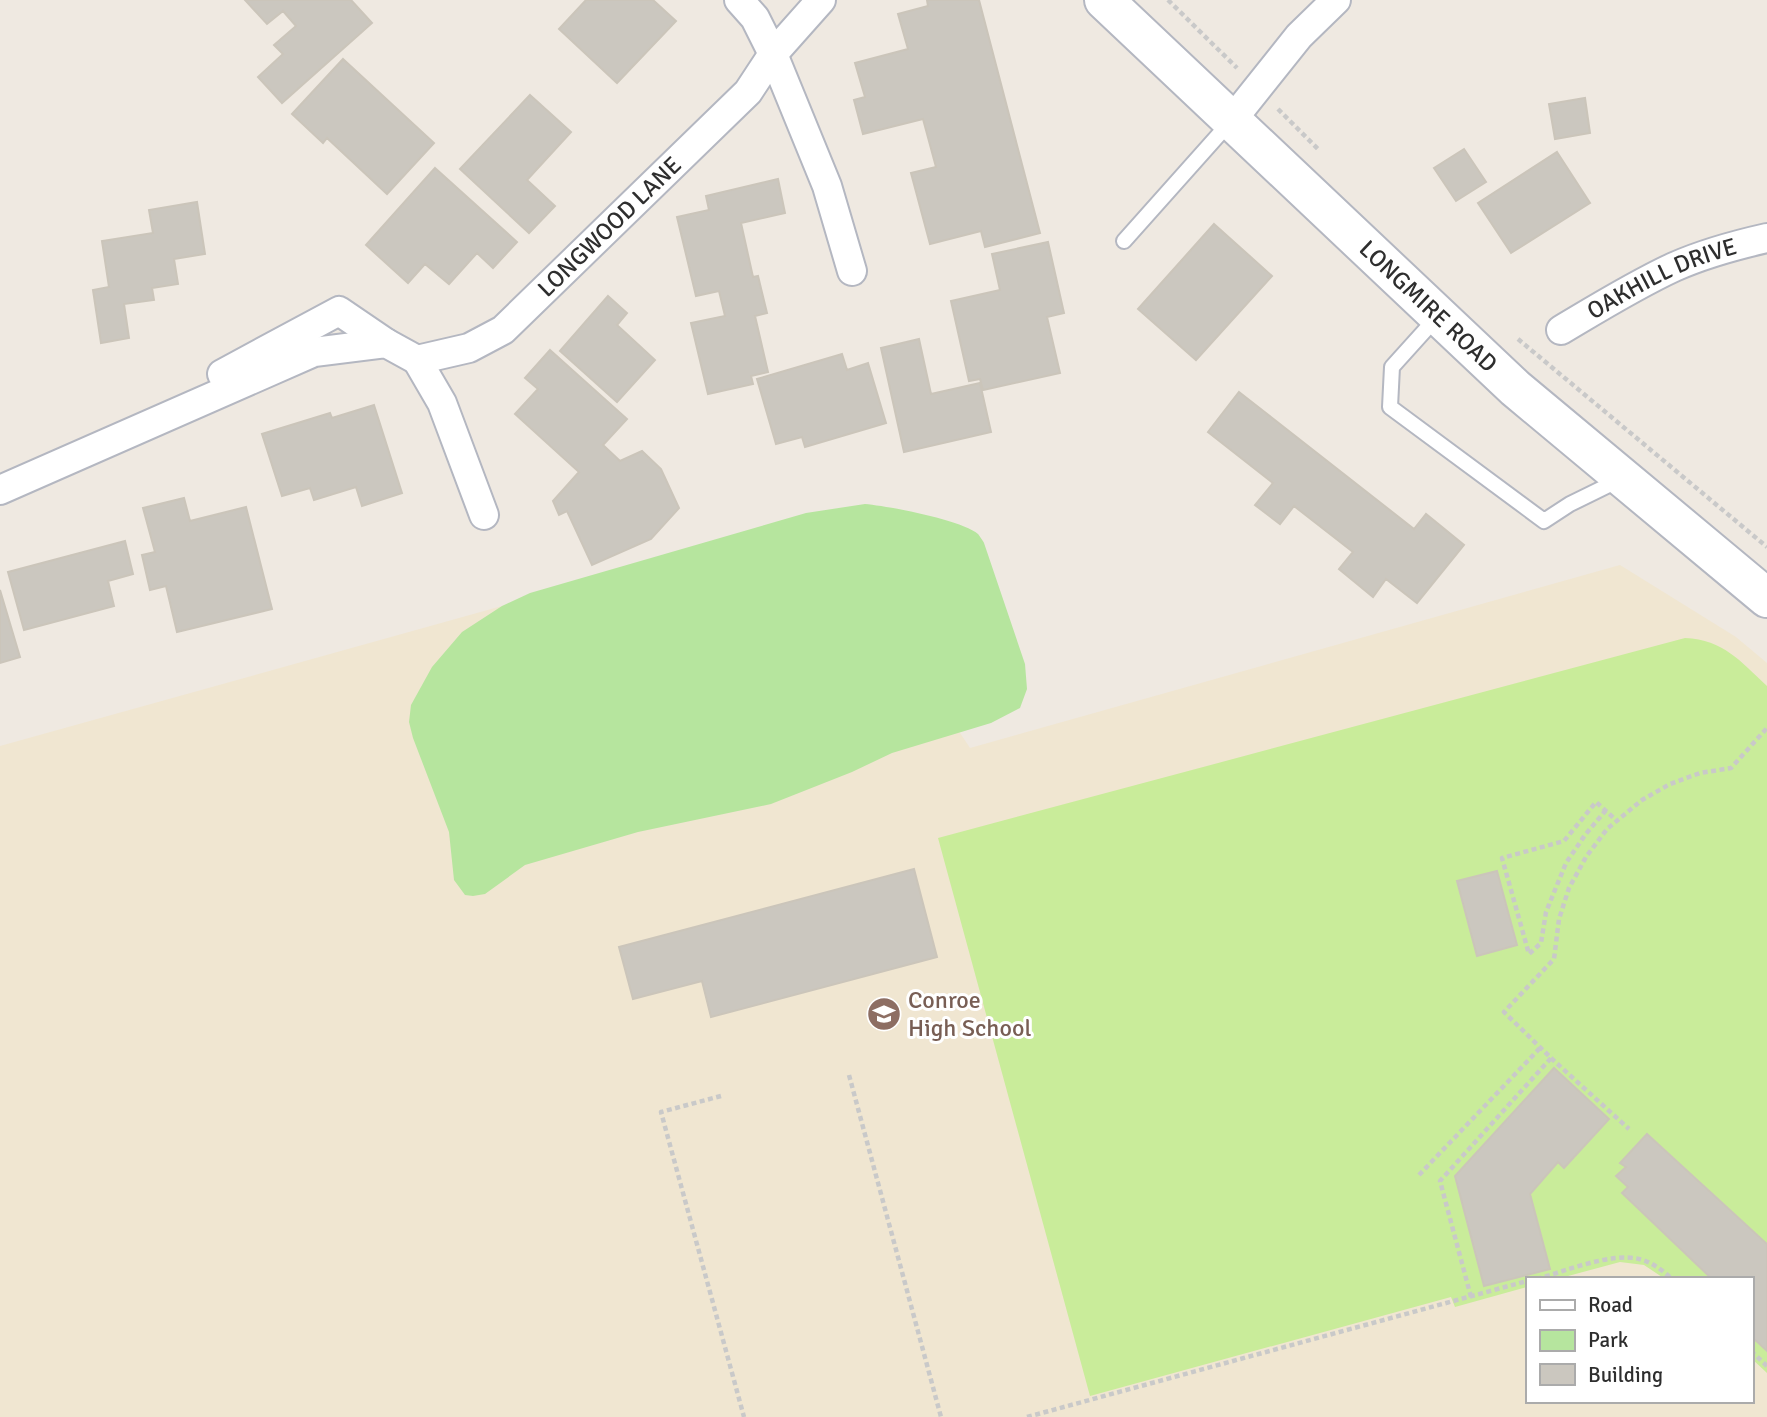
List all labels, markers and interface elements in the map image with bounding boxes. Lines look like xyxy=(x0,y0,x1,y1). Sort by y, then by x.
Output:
street label: LONGWOOD LANE xyxy=(531,150,688,303)
street label: OAKHILL DRIVE xyxy=(1582,231,1740,326)
street label: LONGMIRE ROAD xyxy=(1353,234,1504,379)
place label: Conroe High School xyxy=(908,985,1031,1043)
school or university icon: Conroe High School xyxy=(865,995,903,1033)
legend xyxy=(1526,1277,1753,1403)
text: Road xyxy=(1588,1292,1633,1318)
text: Park xyxy=(1588,1327,1629,1353)
text: Building xyxy=(1588,1362,1663,1388)

